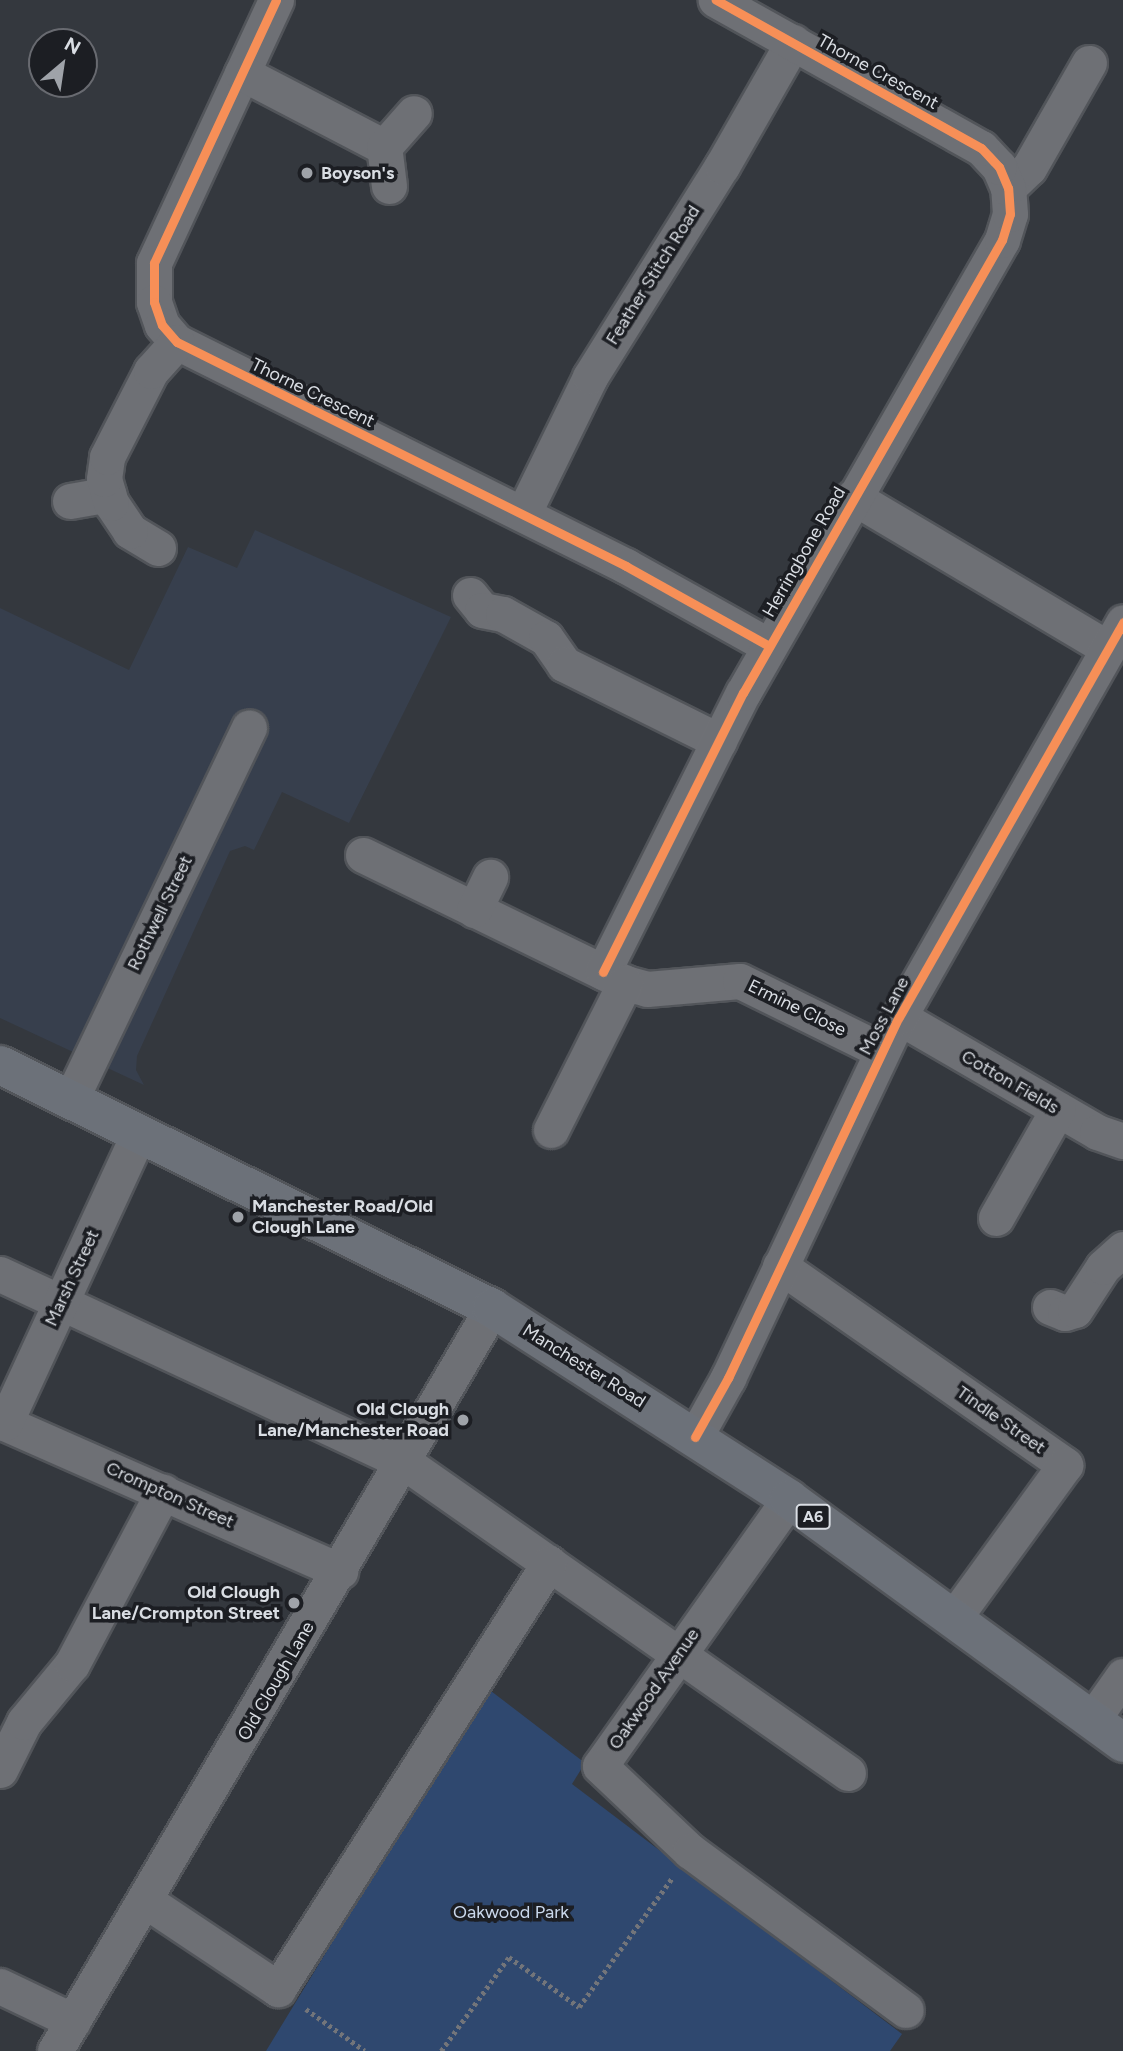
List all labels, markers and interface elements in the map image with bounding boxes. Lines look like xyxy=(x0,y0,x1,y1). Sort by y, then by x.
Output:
north arrow xyxy=(28,28,98,98)
street label: Thorne Crescent xyxy=(814,30,942,114)
text: N xyxy=(60,32,84,60)
place label: Boyson's xyxy=(321,162,394,184)
marker: Boyson's xyxy=(299,165,315,181)
street label: Feather Stitch Road xyxy=(601,201,705,349)
street label: Thorne Crescent xyxy=(248,354,378,432)
street label: Herringbone Road xyxy=(758,483,850,621)
street label: Rothwell Street xyxy=(123,852,197,974)
street label: Moss Lane xyxy=(854,973,914,1059)
street label: Ermine Close xyxy=(745,975,849,1041)
street label: Cotton Fields xyxy=(958,1046,1062,1118)
place label: Manchester Road/Old Clough Lane xyxy=(252,1196,433,1238)
marker: Manchester Road/Old Clough Lane xyxy=(230,1209,246,1225)
street label: Marsh Street xyxy=(40,1226,104,1330)
street label: Manchester Road xyxy=(518,1319,650,1413)
street label: Tindle Street xyxy=(952,1382,1050,1458)
place label: Old Clough Lane/Manchester Road xyxy=(258,1399,449,1442)
marker: Old Clough Lane/Manchester Road xyxy=(455,1412,471,1428)
street label: Crompton Street xyxy=(103,1457,237,1533)
road number: A6 xyxy=(796,1504,830,1530)
place label: Old Clough Lane/Crompton Street xyxy=(92,1582,280,1624)
marker: Old Clough Lane/Crompton Street xyxy=(286,1595,302,1611)
street label: Old Clough Lane xyxy=(233,1618,319,1744)
street label: Oakwood Avenue xyxy=(604,1624,704,1754)
park label: Oakwood Park xyxy=(453,1901,569,1923)

